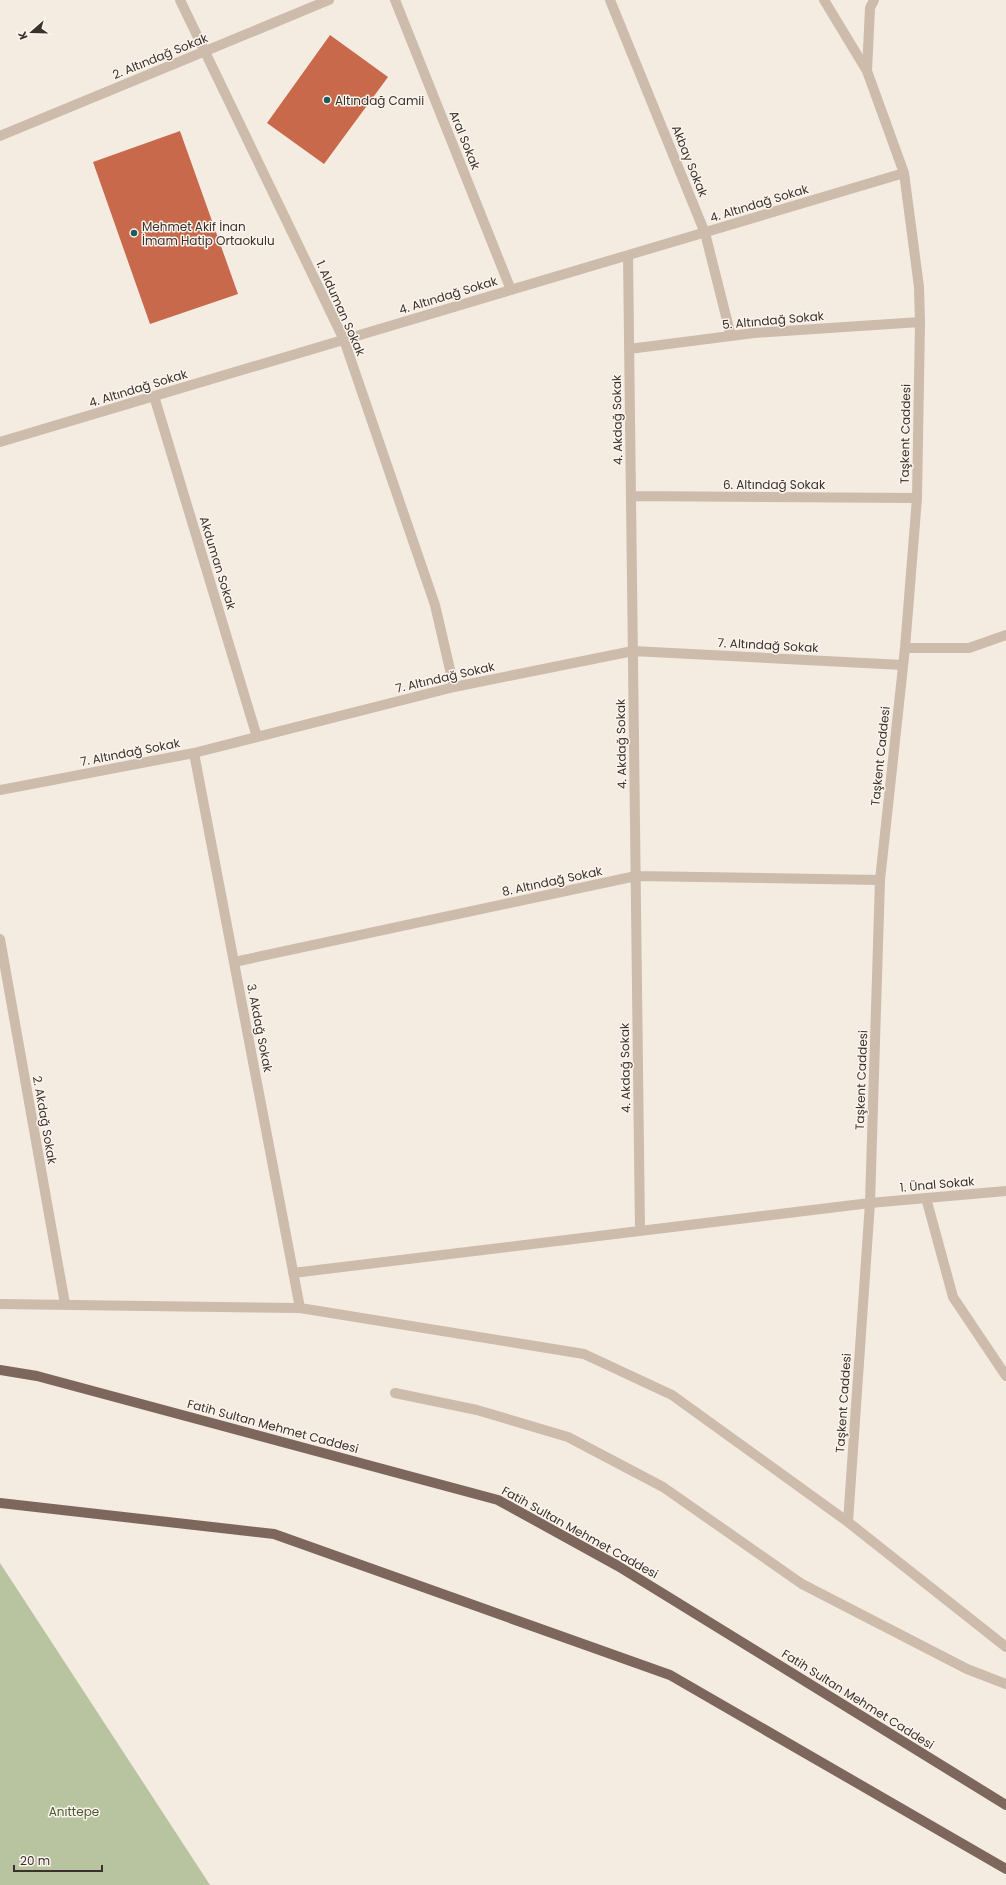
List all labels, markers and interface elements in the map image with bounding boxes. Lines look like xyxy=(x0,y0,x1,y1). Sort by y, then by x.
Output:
north arrow xyxy=(12,12,52,52)
text: K xyxy=(14,29,31,42)
street label: 2. Altındağ Sokak xyxy=(110,29,211,83)
place label: Altındağ Camii xyxy=(335,92,424,109)
marker: Altındağ Camii xyxy=(322,95,332,105)
street label: Aral Sokak xyxy=(446,108,485,173)
street label: Akbay Sokak xyxy=(668,123,712,200)
street label: 4. Altındağ Sokak xyxy=(708,180,811,226)
place label: Mehmet Akif İnan İmam Hatip Ortaokulu xyxy=(142,218,275,249)
marker: Mehmet Akif İnan İmam Hatip Ortaokulu xyxy=(129,228,139,238)
street label: 1. Alduman Sokak xyxy=(312,258,370,359)
street label: 4. Altındağ Sokak xyxy=(397,272,500,318)
street label: 5. Altındağ Sokak xyxy=(721,307,825,333)
street label: 4. Altındağ Sokak xyxy=(87,365,190,411)
street label: 4. Akdağ Sokak xyxy=(608,374,626,465)
street label: Taşkent Caddesi xyxy=(896,384,914,484)
street label: 6. Altındağ Sokak xyxy=(723,476,826,493)
street label: Akduman Sokak xyxy=(196,514,240,612)
street label: 7. Altındağ Sokak xyxy=(717,634,820,656)
street label: 7. Altındağ Sokak xyxy=(394,657,497,697)
street label: 4. Akdağ Sokak xyxy=(612,698,630,789)
street label: Taşkent Caddesi xyxy=(866,705,894,807)
street label: 7. Altındağ Sokak xyxy=(79,734,182,770)
street label: 8. Altındağ Sokak xyxy=(500,862,604,900)
street label: 3. Akdağ Sokak xyxy=(243,982,277,1075)
street label: 4. Akdağ Sokak xyxy=(616,1022,634,1113)
street label: Taşkent Caddesi xyxy=(851,1030,871,1130)
street label: 2. Akdağ Sokak xyxy=(29,1074,61,1166)
street label: 1. Ünal Sokak xyxy=(899,1172,976,1196)
street label: Taşkent Caddesi xyxy=(831,1352,855,1453)
street label: Fatih Sultan Mehmet Caddesi xyxy=(186,1395,360,1457)
street label: Fatih Sultan Mehmet Caddesi xyxy=(499,1482,661,1582)
street label: Fatih Sultan Mehmet Caddesi xyxy=(779,1645,937,1753)
park label: Anıttepe xyxy=(49,1803,99,1820)
scale bar xyxy=(14,1847,102,1873)
text: 20 m xyxy=(20,1852,50,1869)

